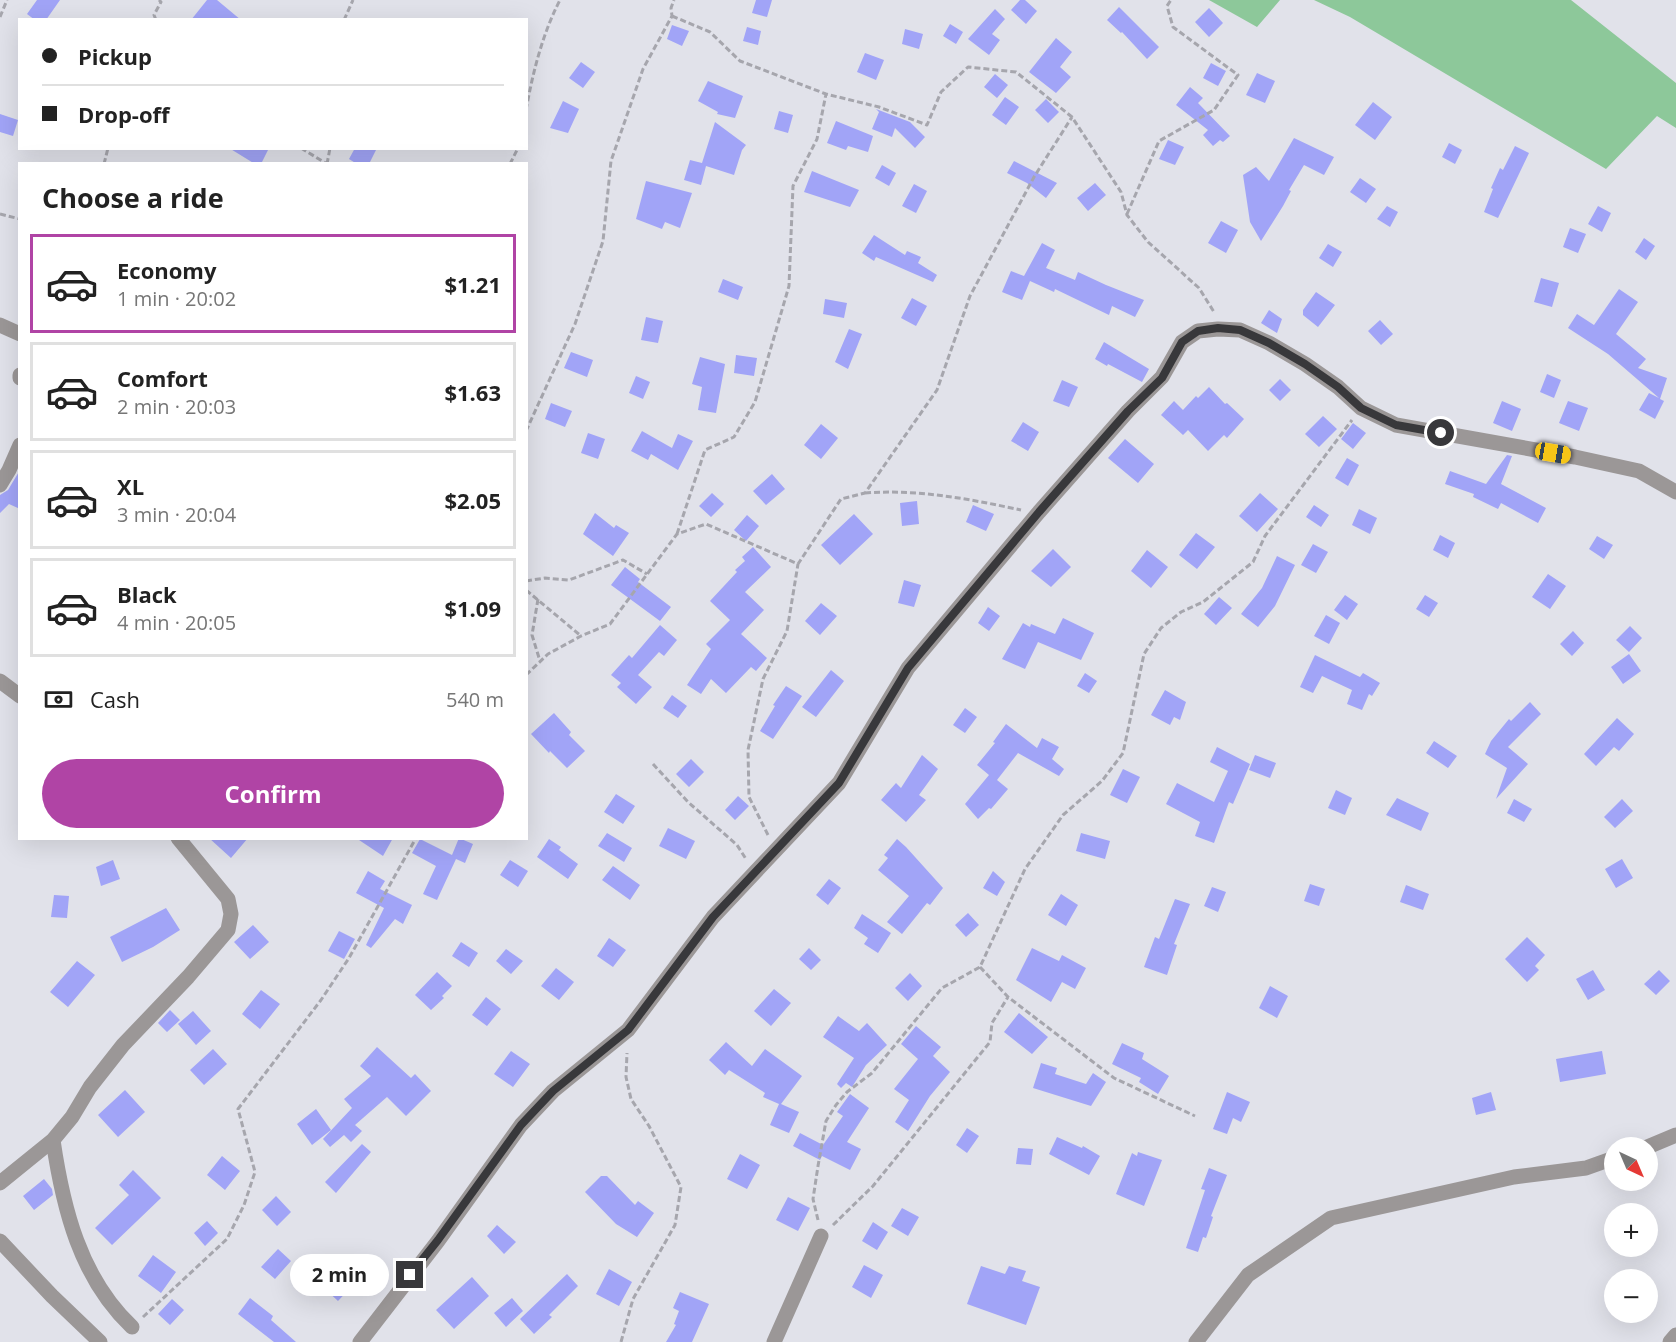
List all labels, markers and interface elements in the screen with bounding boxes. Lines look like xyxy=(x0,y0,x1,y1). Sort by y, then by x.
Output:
text: Pickup xyxy=(78,41,152,71)
text: Drop-off xyxy=(78,99,170,129)
text: Choose a ride xyxy=(42,179,224,216)
text: Economy xyxy=(117,255,216,285)
icon: car xyxy=(45,257,99,311)
text: $1.21 xyxy=(444,269,501,299)
text: 1 min · 20:02 xyxy=(117,285,236,312)
text: Comfort xyxy=(117,363,208,393)
icon: car xyxy=(45,365,99,419)
text: $1.63 xyxy=(444,377,501,407)
text: 2 min · 20:03 xyxy=(117,393,236,420)
route start xyxy=(1427,419,1454,446)
car xyxy=(1534,441,1572,465)
text: XL xyxy=(117,471,144,501)
icon: car xyxy=(45,473,99,527)
text: $2.05 xyxy=(444,485,501,515)
text: 3 min · 20:04 xyxy=(117,501,236,528)
text: Black xyxy=(117,579,177,609)
icon: car xyxy=(45,581,99,635)
text: $1.09 xyxy=(444,593,501,623)
text: 4 min · 20:05 xyxy=(117,609,236,636)
icon: cash xyxy=(42,683,75,716)
text: Cash xyxy=(90,684,140,714)
text: 540 m xyxy=(446,686,504,713)
button: Confirm xyxy=(42,759,504,828)
north arrow xyxy=(1604,1137,1658,1191)
map controls xyxy=(1604,1137,1658,1323)
button: + xyxy=(1604,1203,1658,1257)
callout: 2 min xyxy=(290,1254,389,1296)
text: 2 min xyxy=(312,1261,367,1288)
route end xyxy=(396,1261,423,1288)
button: − xyxy=(1604,1269,1658,1323)

